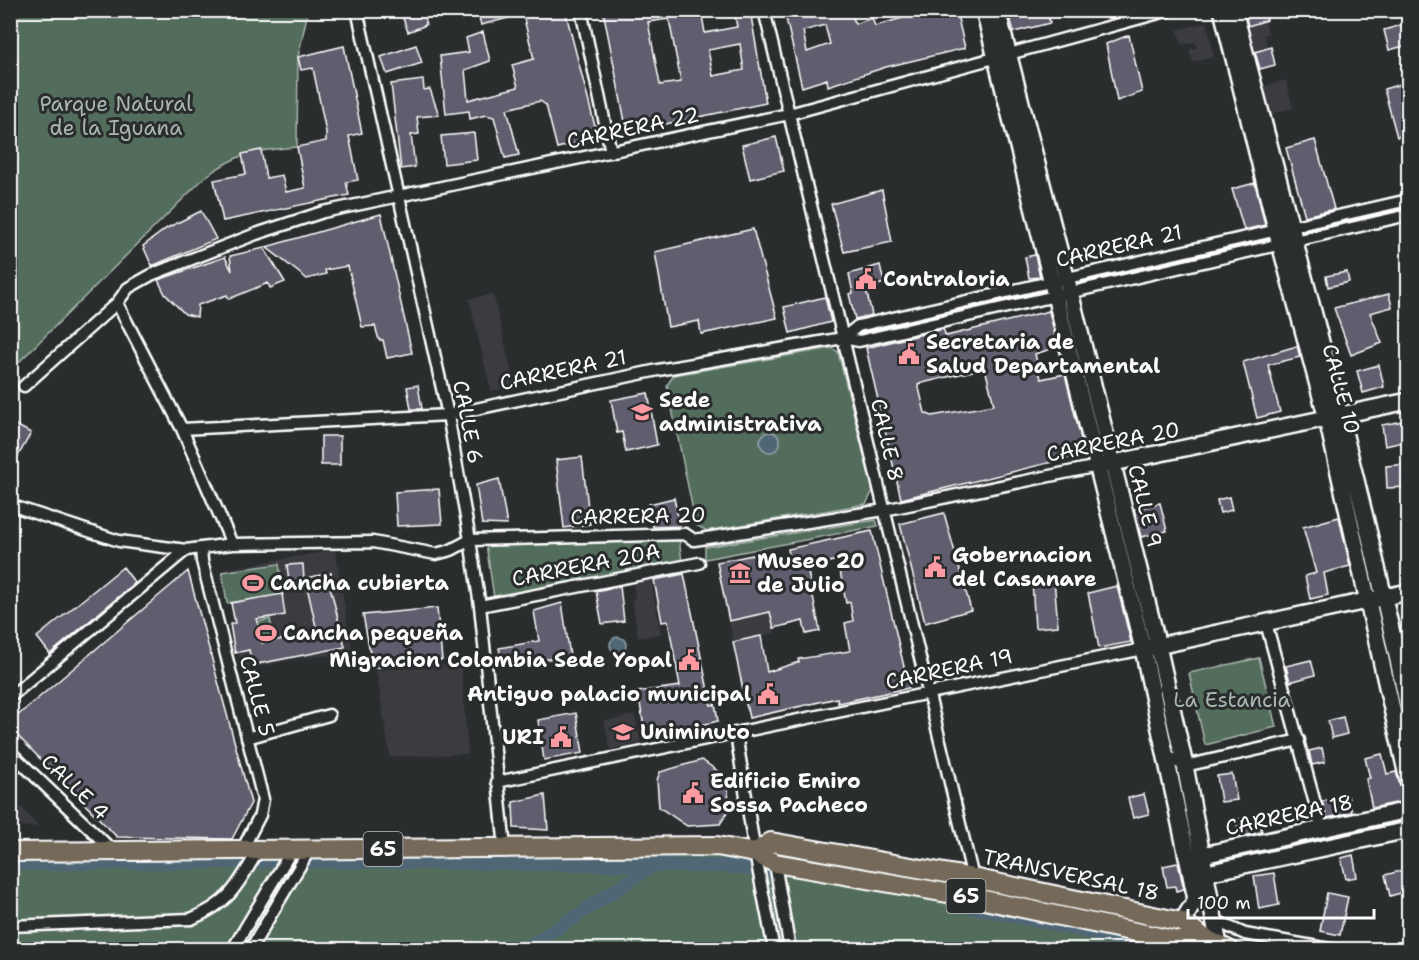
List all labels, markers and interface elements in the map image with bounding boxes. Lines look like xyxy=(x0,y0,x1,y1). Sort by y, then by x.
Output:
park label: Parque Natural de la Iguana xyxy=(40,90,193,142)
street label: CARRERA 22 xyxy=(564,100,702,156)
street label: CARRERA 21 xyxy=(1053,218,1185,274)
place label: Contraloria xyxy=(883,265,1010,293)
public building icon: Contraloria xyxy=(854,267,878,291)
place label: Secretaria de Salud Departamental xyxy=(926,328,1160,380)
street label: CALLE 10 xyxy=(1316,341,1366,437)
public building icon: Secretaria de Salud Departamental xyxy=(897,342,921,366)
street label: CARRERA 21 xyxy=(497,343,629,397)
street label: CALLE 6 xyxy=(446,378,490,466)
place label: Sede administrativa xyxy=(659,386,822,438)
street label: CALLE 8 xyxy=(864,396,910,484)
school or university icon: Sede administrativa xyxy=(630,400,654,424)
street label: CARRERA 20 xyxy=(1044,415,1182,469)
street label: CALLE 9 xyxy=(1121,462,1169,550)
street label: CARRERA 20 xyxy=(570,501,706,531)
street label: CARRERA 20A xyxy=(510,537,662,593)
place label: Gobernacion del Casanare xyxy=(952,541,1097,593)
place label: Museo 20 de Julio xyxy=(757,547,865,599)
public building icon: Gobernacion del Casanare xyxy=(923,555,947,579)
museum icon: Museo 20 de Julio xyxy=(728,561,752,585)
place label: Cancha cubierta xyxy=(270,569,450,597)
sports icon: Cancha cubierta xyxy=(241,571,265,595)
place label: Cancha pequeña xyxy=(283,619,464,647)
sports icon: Cancha pequeña xyxy=(254,621,278,645)
street label: CARRERA 19 xyxy=(883,642,1015,696)
place label: Migracion Colombia Sede Yopal xyxy=(329,646,672,674)
public building icon: Migracion Colombia Sede Yopal xyxy=(677,648,701,672)
street label: CALLE 5 xyxy=(233,653,281,739)
place label: Antiguo palacio municipal xyxy=(467,680,751,708)
public building icon: Antiguo palacio municipal xyxy=(756,682,780,706)
park label: La Estancia xyxy=(1173,686,1291,714)
place label: Uniminuto xyxy=(640,718,750,746)
school or university icon: Uniminuto xyxy=(611,720,635,744)
place label: URI xyxy=(502,723,544,751)
public building icon: URI xyxy=(549,725,573,749)
street label: CALLE 4 xyxy=(35,748,115,826)
place label: Edificio Emiro Sossa Pacheco xyxy=(710,767,868,819)
public building icon: Edificio Emiro Sossa Pacheco xyxy=(681,781,705,805)
street label: CARRERA 18 xyxy=(1223,788,1355,842)
road number: 65 xyxy=(364,832,403,866)
street label: TRANSVERSAL 18 xyxy=(980,843,1162,907)
road number: 65 xyxy=(946,879,986,913)
scale bar xyxy=(1188,882,1374,920)
text: 100 m xyxy=(1197,891,1251,915)

